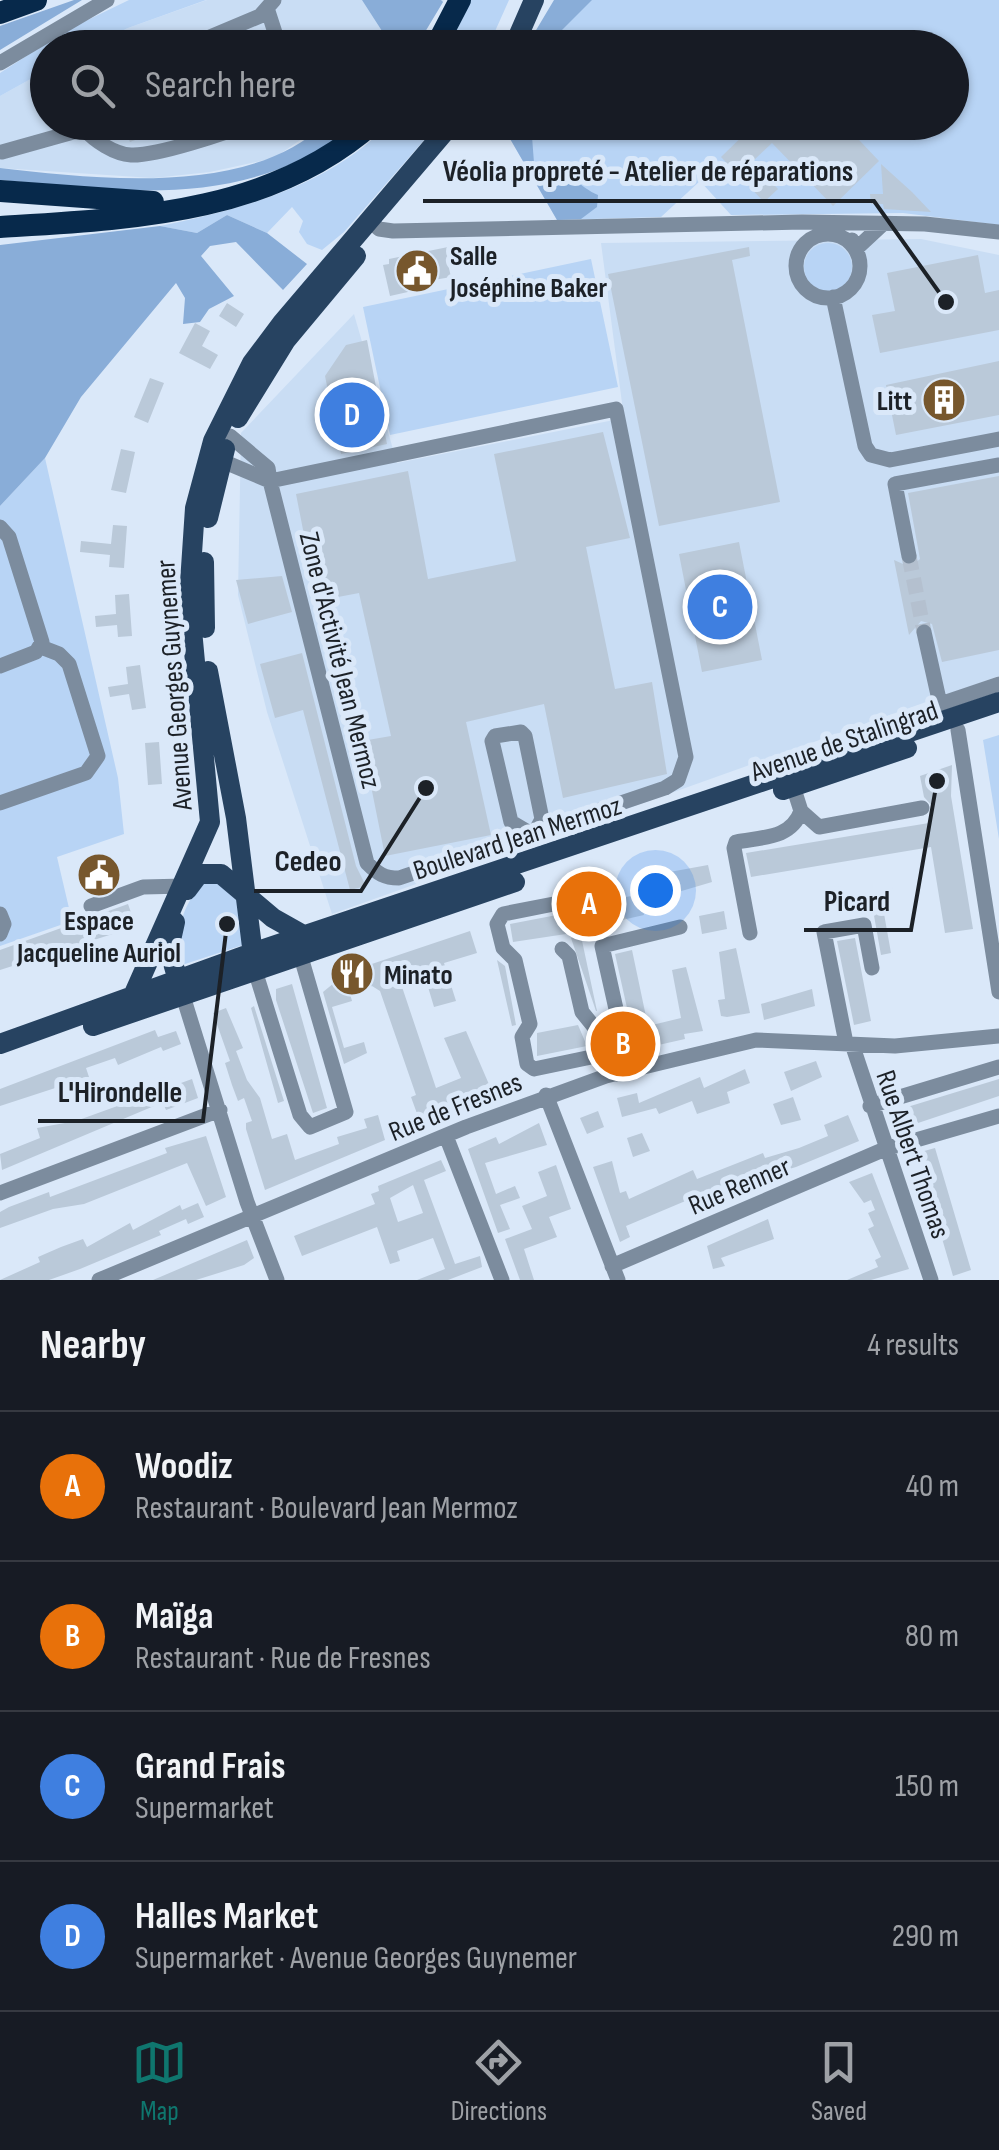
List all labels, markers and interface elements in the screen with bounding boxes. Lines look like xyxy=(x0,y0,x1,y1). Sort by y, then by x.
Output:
search box xyxy=(30,30,969,140)
icon: search xyxy=(65,58,120,113)
text: Search here xyxy=(145,63,296,108)
callout: Véolia propreté - Atelier de réparations xyxy=(423,141,874,201)
text: Véolia propreté - Atelier de réparations xyxy=(443,154,853,190)
place label: Salle Joséphine Baker xyxy=(449,240,607,305)
public building icon: Salle Joséphine Baker xyxy=(394,248,440,294)
building icon: Litt xyxy=(921,377,967,423)
pin: D xyxy=(320,378,384,452)
place label: Litt xyxy=(877,385,912,418)
street label: Zone d'Activité Jean Mermoz xyxy=(292,529,387,792)
street label: Avenue Georges Guynemer xyxy=(149,559,200,812)
pin: C xyxy=(688,570,752,644)
street label: Avenue de Stalingrad xyxy=(746,694,942,789)
street label: Boulevard Jean Mermoz xyxy=(409,789,626,888)
callout: Cedeo xyxy=(254,831,361,891)
text: Cedeo xyxy=(274,844,342,880)
public building icon: Espace Jacqueline Auriol xyxy=(76,852,122,898)
your location xyxy=(630,865,681,916)
pin: A xyxy=(556,866,622,942)
callout: Picard xyxy=(804,870,911,930)
text: Picard xyxy=(824,884,890,920)
place label: Espace Jacqueline Auriol xyxy=(16,905,181,970)
restaurant icon: Minato xyxy=(329,951,375,997)
place label: Minato xyxy=(384,959,453,992)
pin: B xyxy=(590,1006,656,1082)
callout: L'Hirondelle xyxy=(38,1061,203,1121)
street label: Rue de Fresnes xyxy=(384,1066,527,1149)
street label: Rue Albert Thomas xyxy=(868,1066,957,1243)
text: L'Hirondelle xyxy=(58,1075,182,1111)
street label: Rue Renner xyxy=(684,1150,795,1223)
text: Nearby xyxy=(40,1320,146,1371)
text: 4 results xyxy=(867,1326,959,1365)
text: Woodiz xyxy=(135,1444,233,1489)
text: A xyxy=(65,1467,80,1506)
text: 40 m xyxy=(906,1467,959,1506)
text: Restaurant · Boulevard Jean Mermoz xyxy=(135,1489,518,1528)
text: Maïga xyxy=(135,1594,213,1639)
text: B xyxy=(65,1617,80,1656)
text: 80 m xyxy=(905,1617,959,1656)
text: Restaurant · Rue de Fresnes xyxy=(135,1639,431,1678)
text: Grand Frais xyxy=(135,1744,286,1789)
text: C xyxy=(64,1767,81,1806)
text: 150 m xyxy=(895,1767,959,1806)
text: Supermarket xyxy=(135,1789,274,1828)
text: Halles Market xyxy=(135,1894,318,1939)
text: D xyxy=(64,1917,81,1956)
text: 290 m xyxy=(892,1917,959,1956)
text: Supermarket · Avenue Georges Guynemer xyxy=(135,1939,577,1978)
tab: Map xyxy=(132,2035,187,2128)
tab: Directions xyxy=(451,2035,547,2128)
tab: Saved xyxy=(811,2035,867,2128)

